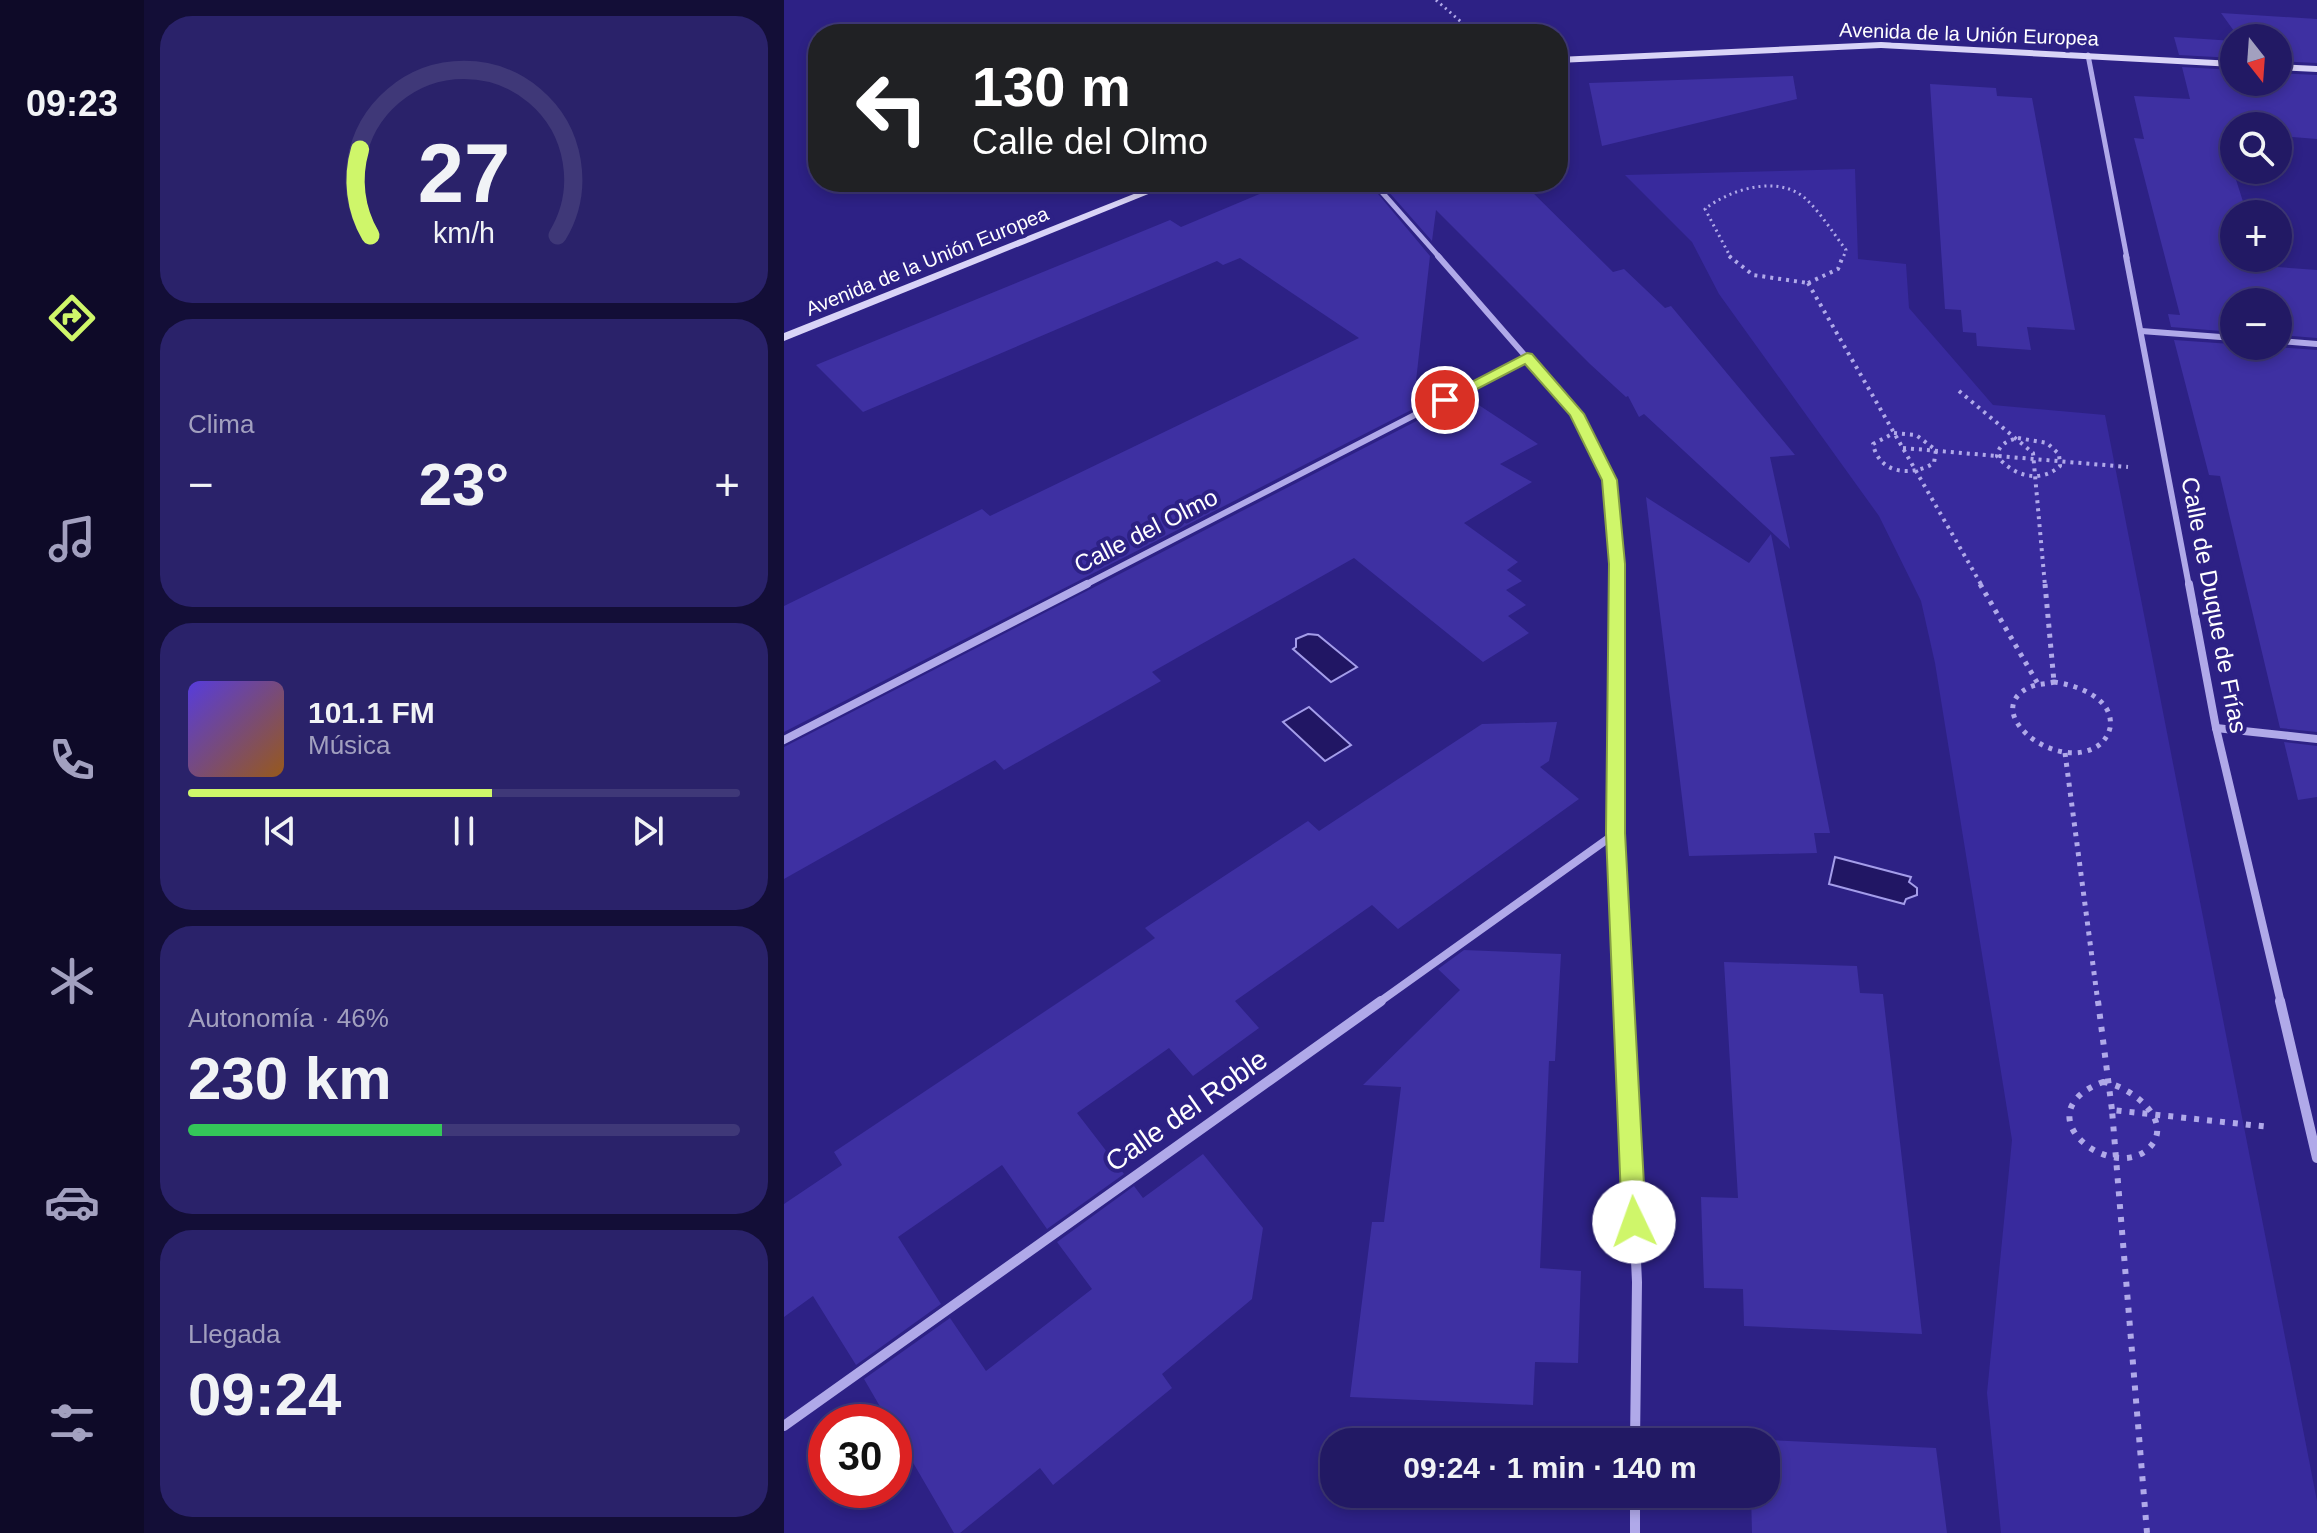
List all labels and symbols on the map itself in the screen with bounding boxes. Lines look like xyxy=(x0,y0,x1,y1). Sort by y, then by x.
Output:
street label: Avenida de la Unión Europea xyxy=(1839,18,2100,50)
north arrow xyxy=(2220,24,2292,96)
street label: Avenida de la Unión Europea xyxy=(802,202,1052,320)
pin xyxy=(1411,366,1479,434)
street label: Calle de Duque de Frías xyxy=(2176,475,2253,735)
street label: Calle del Olmo xyxy=(1070,483,1222,578)
street label: Calle del Roble xyxy=(1100,1043,1273,1178)
position arrow xyxy=(1592,1180,1676,1264)
speed limit sign: 30 xyxy=(808,1404,912,1508)

